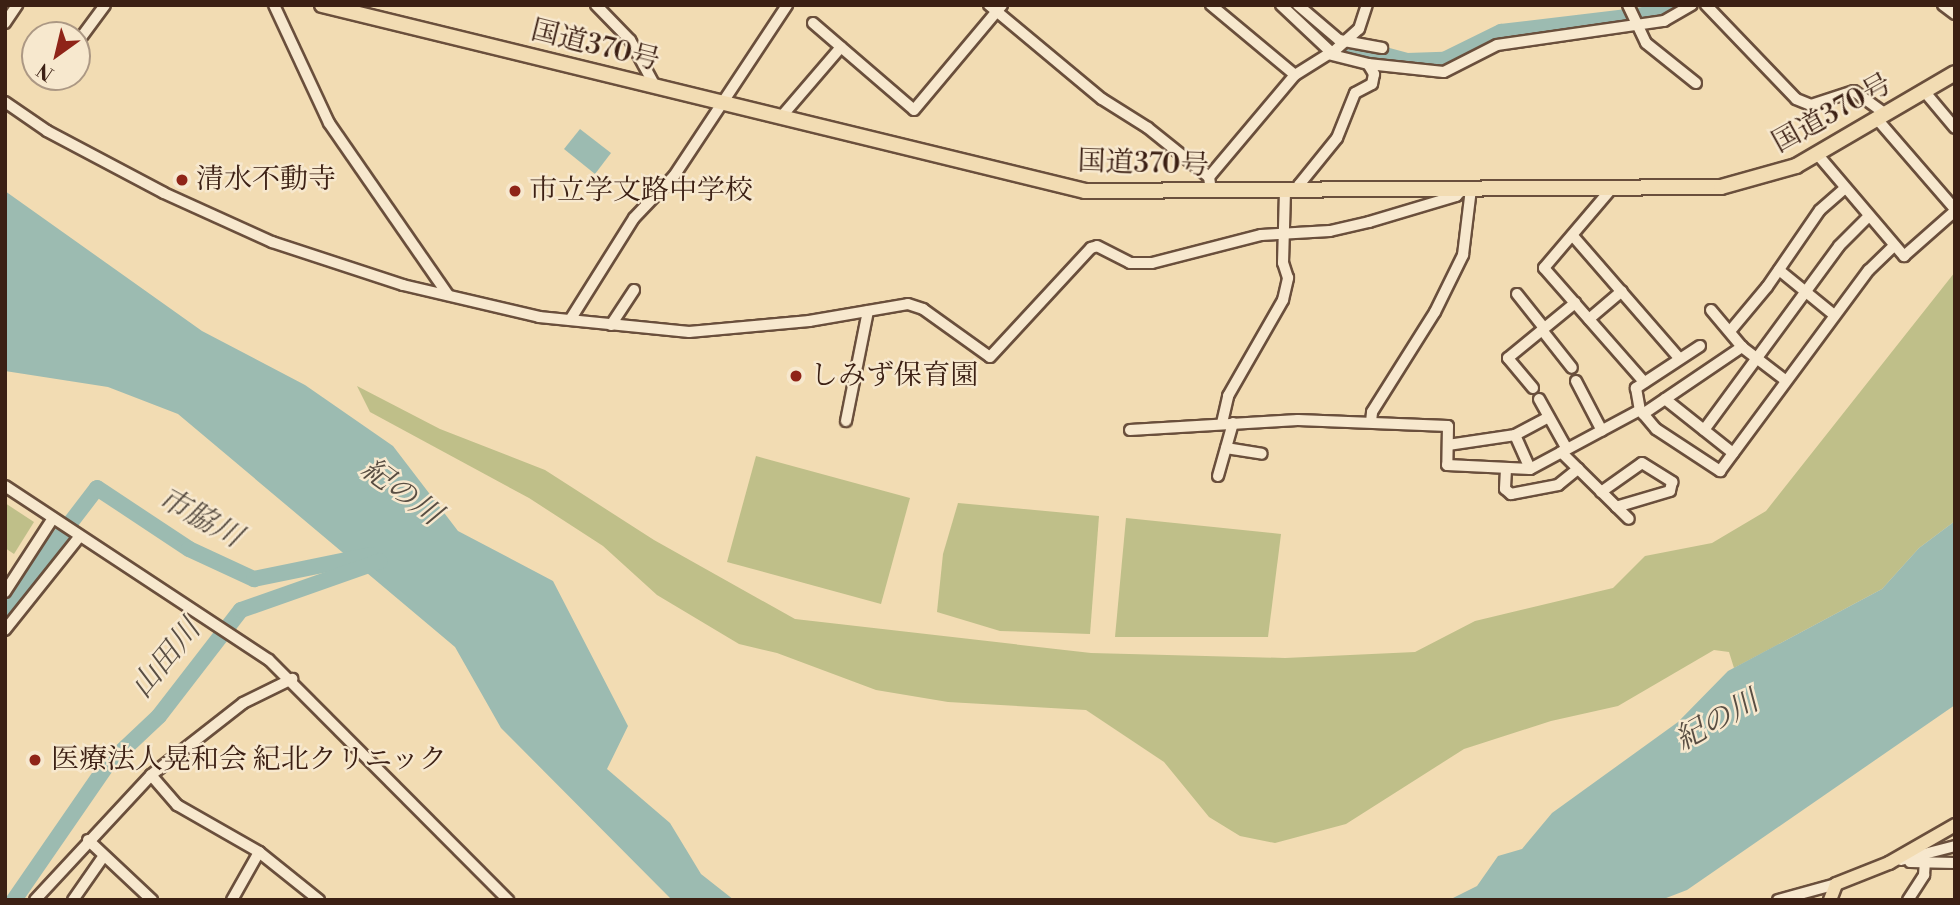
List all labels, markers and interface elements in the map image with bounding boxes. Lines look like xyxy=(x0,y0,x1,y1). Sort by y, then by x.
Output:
street label: 国道370号 xyxy=(527,14,663,78)
north arrow xyxy=(21,21,91,91)
text: N xyxy=(32,58,58,86)
street label: 国道370号 xyxy=(1767,68,1897,160)
street label: 国道370号 xyxy=(1077,145,1209,183)
place label: 清水不動寺 xyxy=(196,163,336,197)
marker: 清水不動寺 xyxy=(174,172,190,188)
place label: 市立学文路中学校 xyxy=(529,174,753,208)
marker: 市立学文路中学校 xyxy=(507,183,523,199)
place label: しみず保育園 xyxy=(810,359,978,393)
marker: しみず保育園 xyxy=(788,368,804,384)
water label: 紀の川 xyxy=(354,451,448,533)
water label: 市脇川 xyxy=(152,480,248,556)
water label: 山田川 xyxy=(124,613,208,705)
water label: 紀の川 xyxy=(1669,683,1765,759)
place label: 医療法人晃和会 紀北クリニック xyxy=(51,743,449,777)
marker: 医療法人晃和会 紀北クリニック xyxy=(25,750,45,770)

